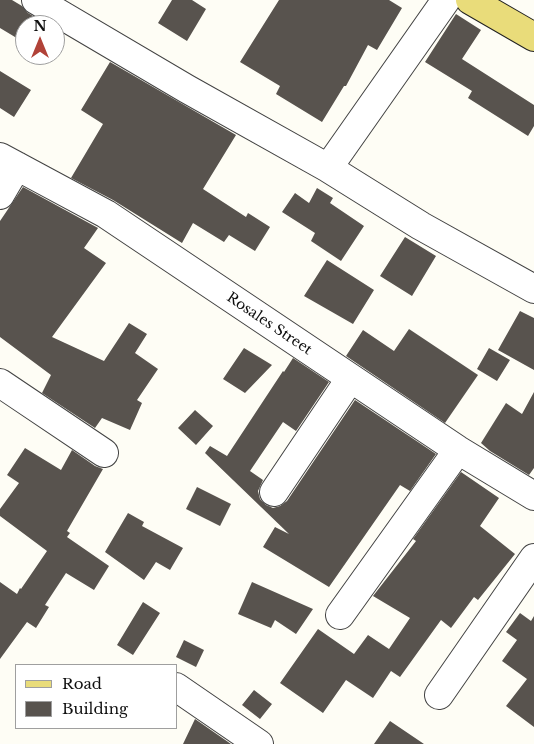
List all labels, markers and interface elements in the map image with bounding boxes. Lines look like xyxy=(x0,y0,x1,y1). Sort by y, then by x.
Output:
north arrow xyxy=(15,15,65,65)
text: N xyxy=(33,17,47,35)
street label: Rosales Street xyxy=(223,289,315,359)
legend xyxy=(15,664,178,729)
text: Road xyxy=(62,674,102,693)
text: Building xyxy=(62,699,128,718)

